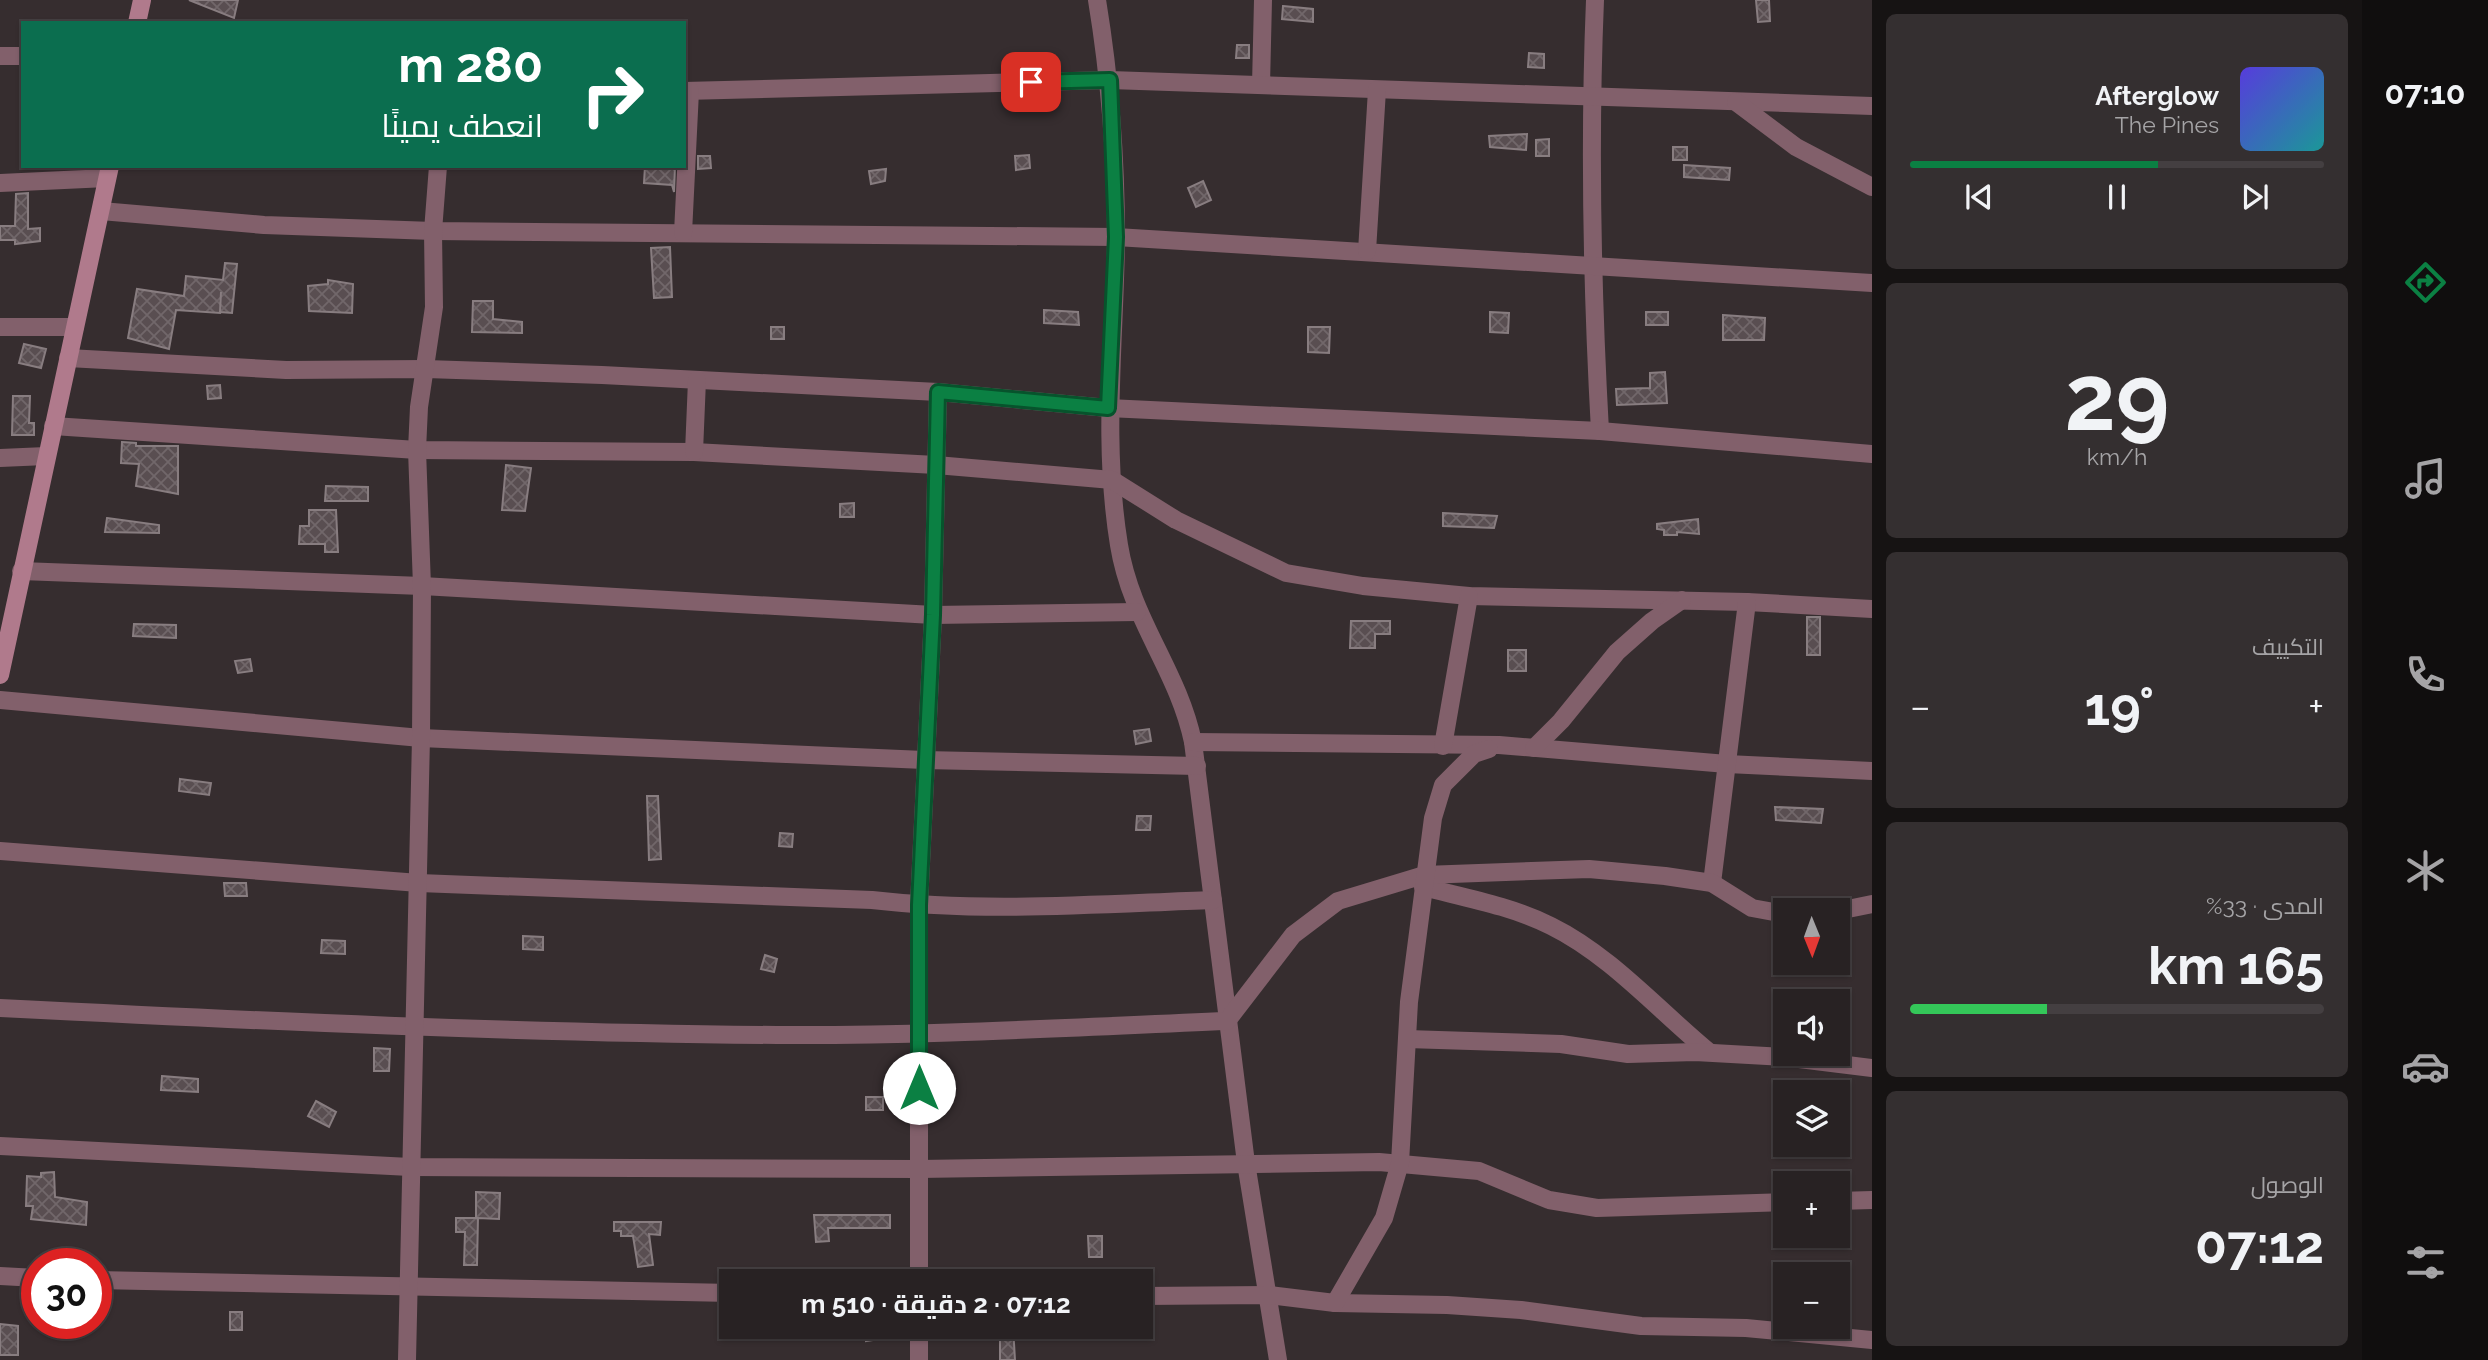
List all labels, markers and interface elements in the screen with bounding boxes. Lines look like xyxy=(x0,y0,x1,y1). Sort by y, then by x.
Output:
text: 280 m xyxy=(398,36,543,93)
icon: right xyxy=(567,49,658,140)
pin xyxy=(1001,52,1061,112)
icon: arrive xyxy=(1012,63,1050,101)
text: 07:10 xyxy=(2385,74,2465,111)
text: Afterglow xyxy=(2095,81,2219,111)
text: انعطف يمينًا xyxy=(381,107,543,144)
text: The Pines xyxy=(2115,111,2219,138)
icon: previous xyxy=(1960,178,1998,216)
icon: pause xyxy=(2098,178,2136,216)
icon: next xyxy=(2236,178,2274,216)
icon: directions xyxy=(2401,258,2450,307)
text: 29 xyxy=(2065,344,2169,451)
text: km/h xyxy=(2087,443,2147,470)
icon: music xyxy=(2401,454,2450,503)
text: التكييف xyxy=(2252,633,2324,660)
icon: phone xyxy=(2401,650,2450,699)
text: 19° xyxy=(2085,676,2154,737)
text: − xyxy=(1910,684,1930,729)
text: + xyxy=(2308,684,2324,729)
icon: climate xyxy=(2401,846,2450,895)
text: المدى · 33% xyxy=(2206,892,2324,919)
north arrow xyxy=(1773,898,1850,975)
map controls xyxy=(1773,898,1850,1339)
text: 165 km xyxy=(2148,935,2324,996)
button: sound xyxy=(1773,989,1850,1066)
icon: car xyxy=(2401,1042,2450,1091)
position arrow xyxy=(882,1051,956,1125)
button: layers xyxy=(1773,1080,1850,1157)
button: + xyxy=(1773,1171,1850,1248)
text: الوصول xyxy=(2251,1171,2324,1198)
text: 07:12 xyxy=(2195,1214,2324,1275)
icon: filters xyxy=(2401,1238,2450,1287)
speed limit sign: 30 xyxy=(21,1248,112,1339)
button: − xyxy=(1773,1262,1850,1339)
text: 07:12 · 2 دقيقة · 510 m xyxy=(801,1289,1071,1319)

